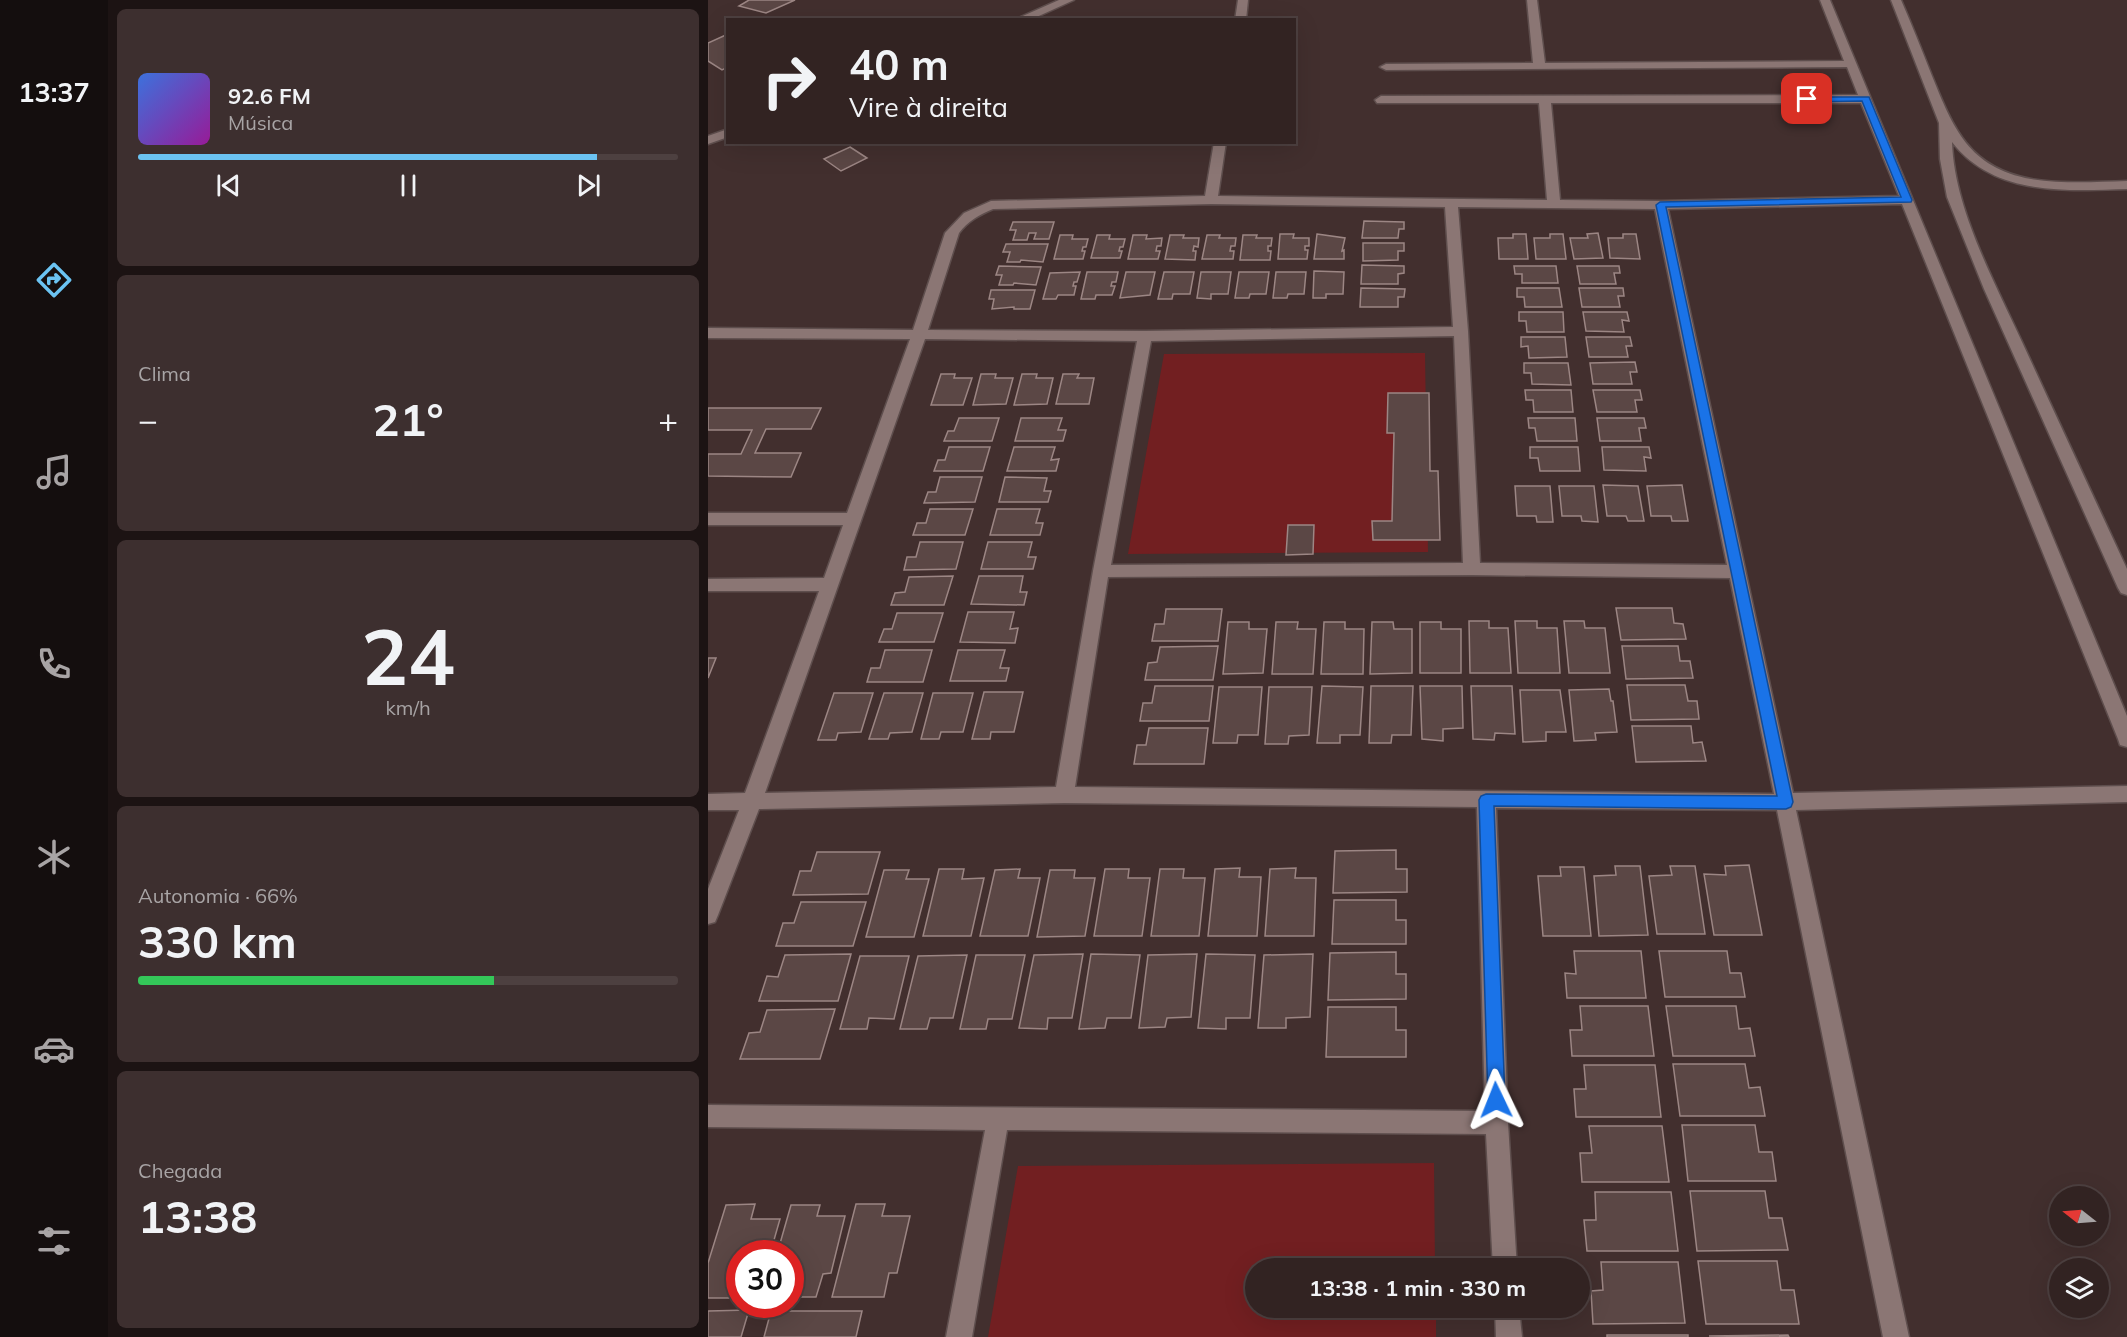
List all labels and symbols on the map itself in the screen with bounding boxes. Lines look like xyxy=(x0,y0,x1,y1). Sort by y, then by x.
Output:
pin xyxy=(1781,73,1832,124)
position arrow xyxy=(1464,1068,1528,1132)
north arrow xyxy=(2049,1186,2109,1246)
speed limit sign: 30 xyxy=(726,1240,804,1318)

